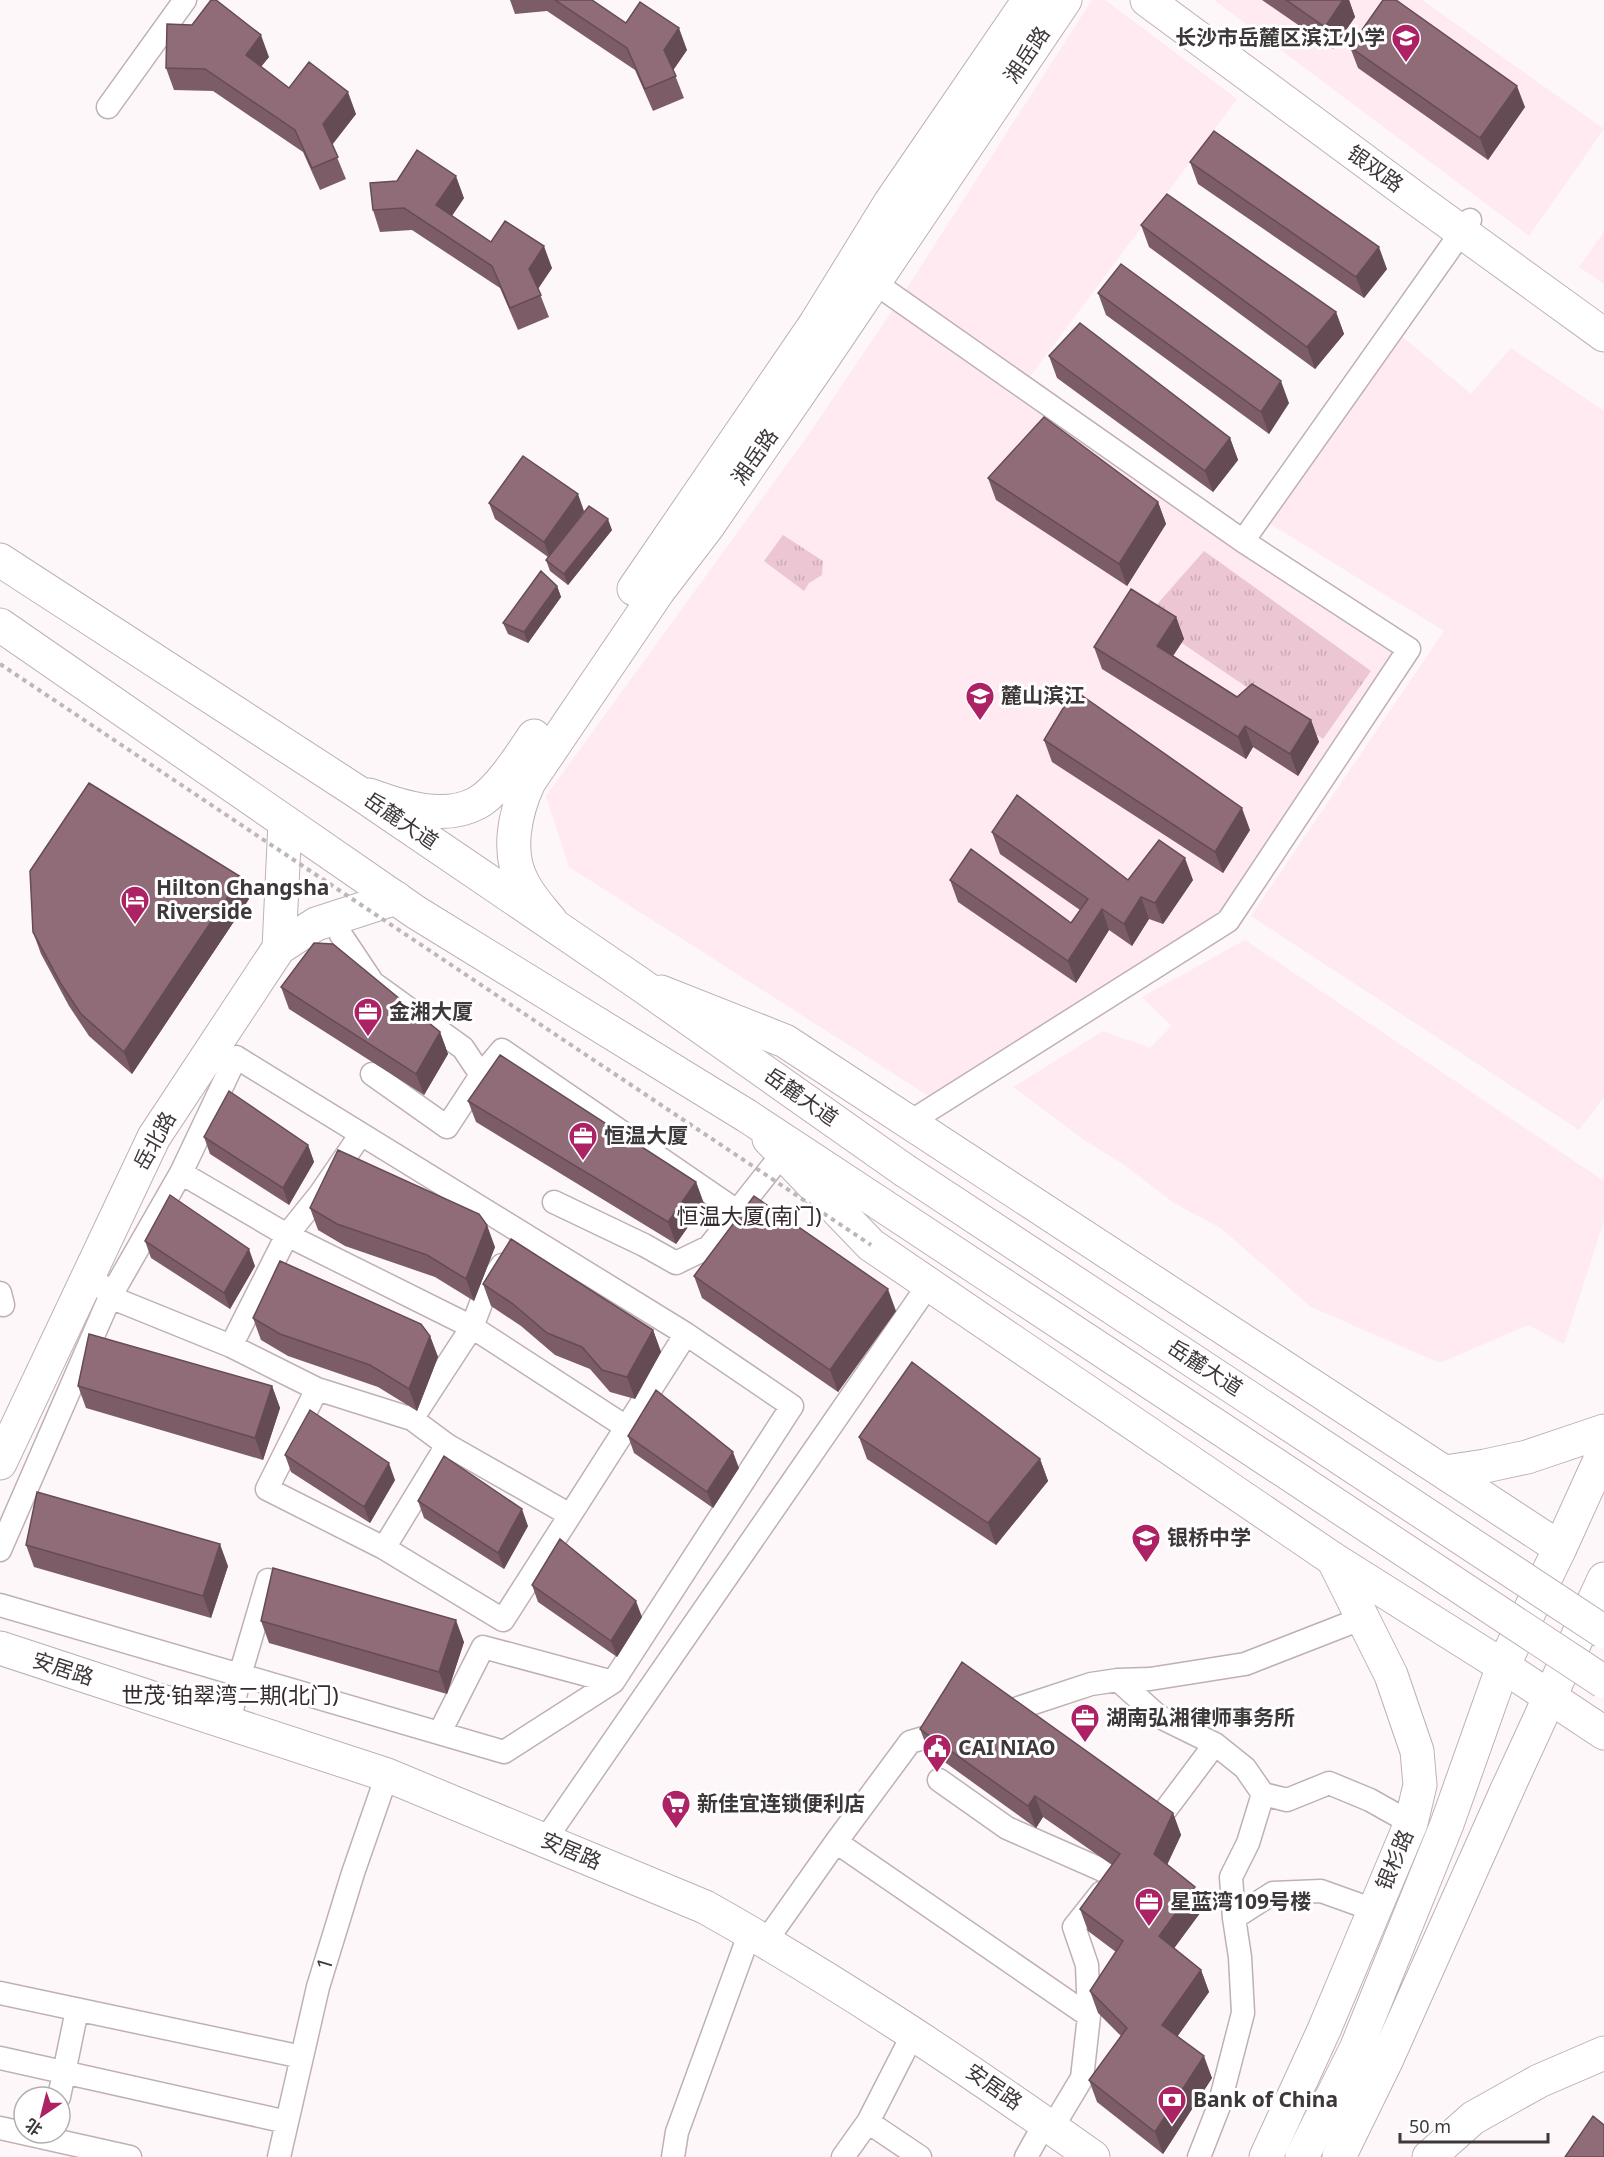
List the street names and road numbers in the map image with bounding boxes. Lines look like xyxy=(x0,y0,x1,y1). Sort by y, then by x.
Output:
street label: 湘岳路 xyxy=(997,20,1055,88)
street label: 银双路 xyxy=(1342,138,1409,198)
street label: 湘岳路 xyxy=(725,423,784,490)
street label: 岳麓大道 xyxy=(359,785,444,855)
street label: 岳麓大道 xyxy=(759,1061,844,1132)
street label: 岳北路 xyxy=(127,1106,182,1175)
street label: 岳麓大道 xyxy=(1163,1333,1248,1402)
street label: 安居路 xyxy=(29,1645,98,1691)
street label: 安居路 xyxy=(537,1825,606,1875)
street label: 银杉路 xyxy=(1369,1825,1419,1894)
street label: 1 xyxy=(309,1954,339,1974)
street label: 安居路 xyxy=(961,2057,1028,2116)

